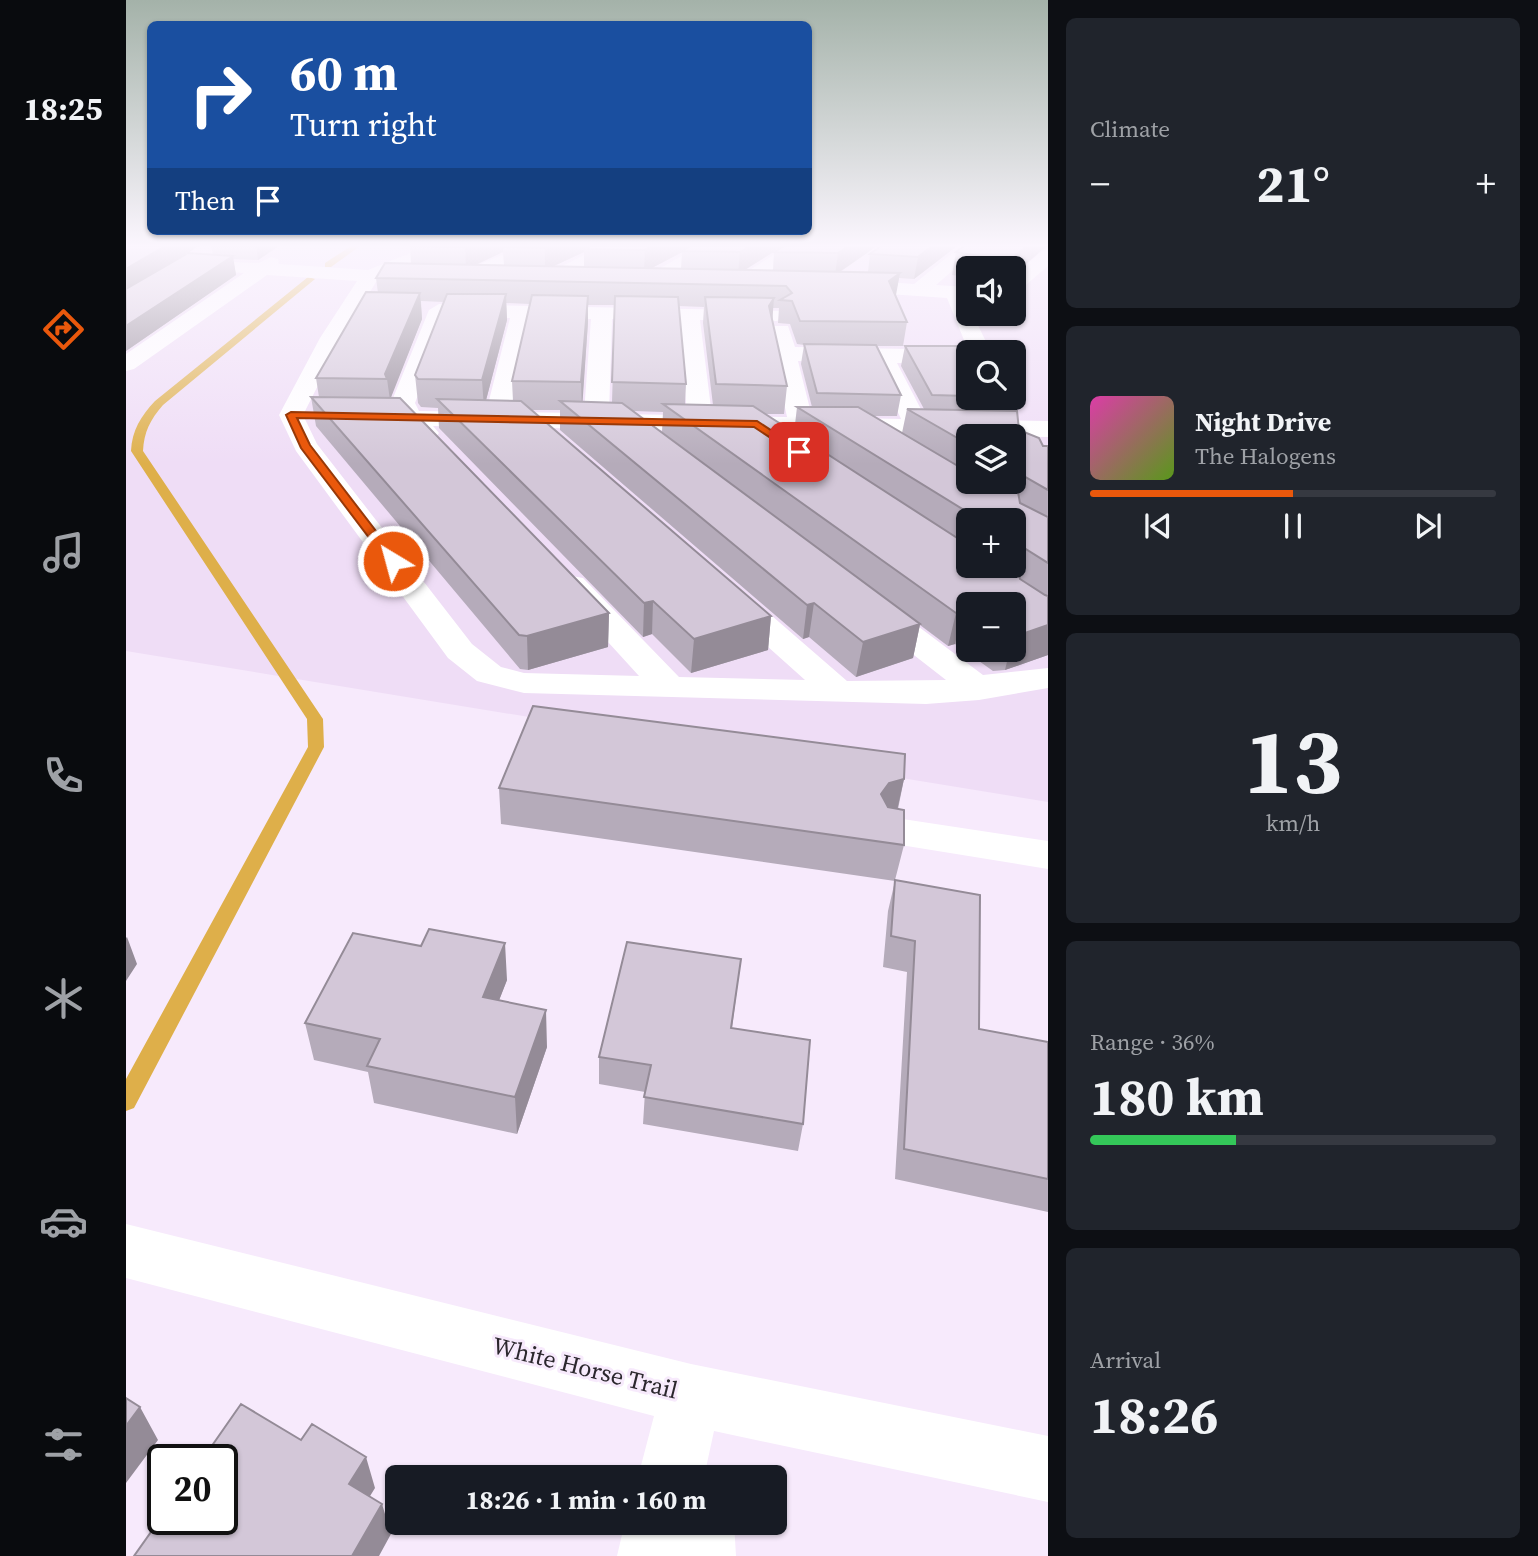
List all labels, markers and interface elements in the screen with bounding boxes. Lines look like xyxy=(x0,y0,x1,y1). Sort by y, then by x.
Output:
text: 60 m xyxy=(290,39,398,106)
icon: right xyxy=(175,49,266,140)
text: 18:25 xyxy=(24,87,102,131)
text: Turn right xyxy=(290,103,436,147)
text: Climate xyxy=(1090,113,1170,145)
text: 21° xyxy=(1256,148,1330,219)
text: − xyxy=(1090,158,1110,210)
text: + xyxy=(1476,158,1496,210)
icon: arrive xyxy=(249,182,287,220)
text: Then xyxy=(175,183,235,219)
map controls xyxy=(956,256,1026,662)
button: sound xyxy=(956,256,1026,326)
icon: directions xyxy=(39,305,88,354)
button: search xyxy=(956,340,1026,410)
text: Night Drive xyxy=(1195,404,1331,440)
pin xyxy=(769,422,829,482)
button: layers xyxy=(956,424,1026,494)
icon: arrive xyxy=(780,433,818,471)
text: The Halogens xyxy=(1195,440,1336,472)
icon: previous xyxy=(1139,507,1177,545)
icon: pause xyxy=(1274,507,1312,545)
icon: next xyxy=(1409,507,1447,545)
button: + xyxy=(956,508,1026,578)
position arrow xyxy=(356,524,430,598)
icon: music xyxy=(39,528,88,577)
button: − xyxy=(956,592,1026,662)
text: 13 xyxy=(1244,699,1342,823)
icon: phone xyxy=(39,751,88,800)
text: km/h xyxy=(1266,807,1320,839)
icon: climate xyxy=(39,974,88,1023)
text: Range · 36% xyxy=(1090,1026,1215,1058)
text: 180 km xyxy=(1090,1061,1264,1132)
icon: car xyxy=(39,1197,88,1246)
street label: White Horse Trail xyxy=(489,1329,681,1406)
text: Arrival xyxy=(1090,1344,1161,1376)
text: 18:26 xyxy=(1090,1379,1218,1450)
icon: filters xyxy=(39,1420,88,1469)
speed limit sign: 20 xyxy=(147,1444,238,1535)
text: 18:26 · 1 min · 160 m xyxy=(466,1482,706,1518)

